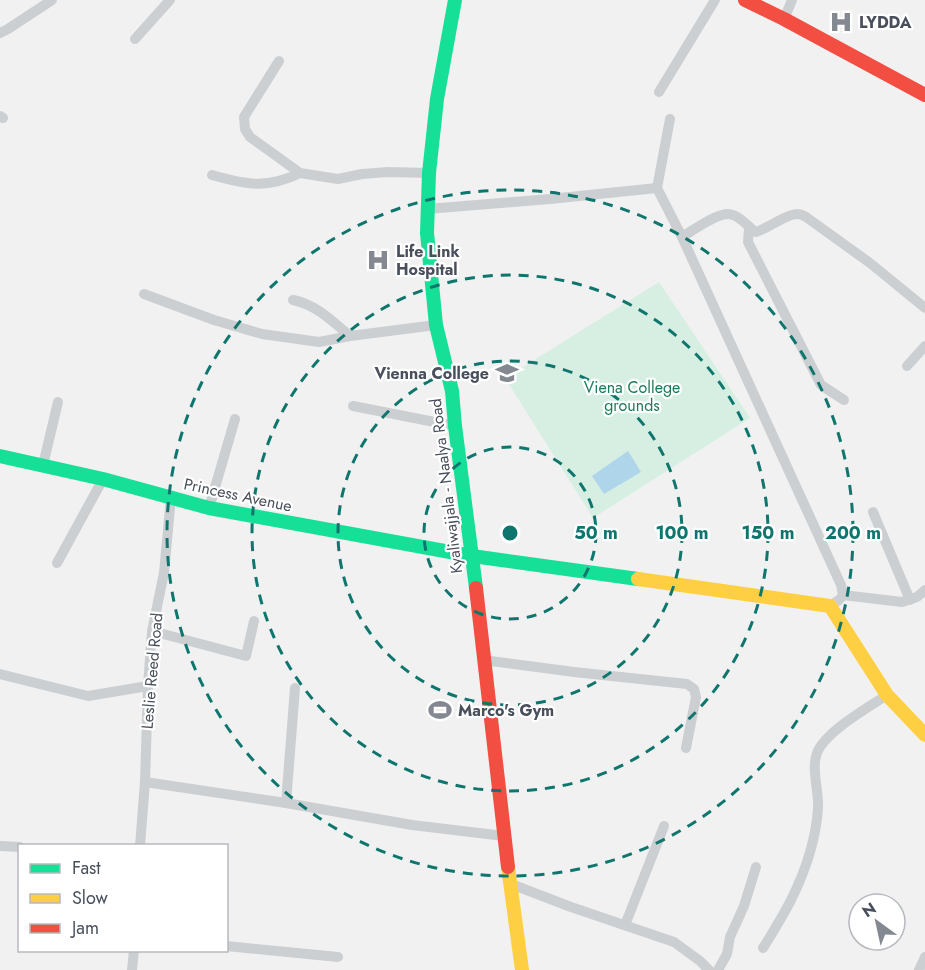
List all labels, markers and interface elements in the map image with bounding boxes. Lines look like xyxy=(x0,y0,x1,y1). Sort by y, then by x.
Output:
hospital icon: LYDDA xyxy=(828,9,854,35)
place label: LYDDA xyxy=(859,11,912,34)
place label: Life Link Hospital xyxy=(396,240,460,281)
hospital icon: Life Link Hospital xyxy=(365,247,391,273)
school or university icon: Vienna College xyxy=(494,360,520,386)
place label: Vienna College xyxy=(373,362,489,385)
park label: Viena College grounds xyxy=(584,376,680,417)
street label: Kyaliwajjala - Naalya Road xyxy=(424,397,468,575)
street label: Princess Avenue xyxy=(182,472,294,518)
text: 50 m xyxy=(574,520,618,546)
text: 100 m xyxy=(655,520,709,546)
text: 150 m xyxy=(742,520,794,546)
text: 200 m xyxy=(825,520,881,546)
centre of rings xyxy=(500,523,520,543)
street label: Leslie Reed Road xyxy=(135,612,169,730)
sports icon: Marco's Gym xyxy=(427,697,453,723)
place label: Marco's Gym xyxy=(458,699,554,722)
legend xyxy=(18,844,228,952)
text: Fast xyxy=(72,855,101,881)
text: Slow xyxy=(72,885,109,911)
north arrow xyxy=(847,892,907,952)
text: N xyxy=(858,897,881,923)
text: Jam xyxy=(70,915,99,941)

